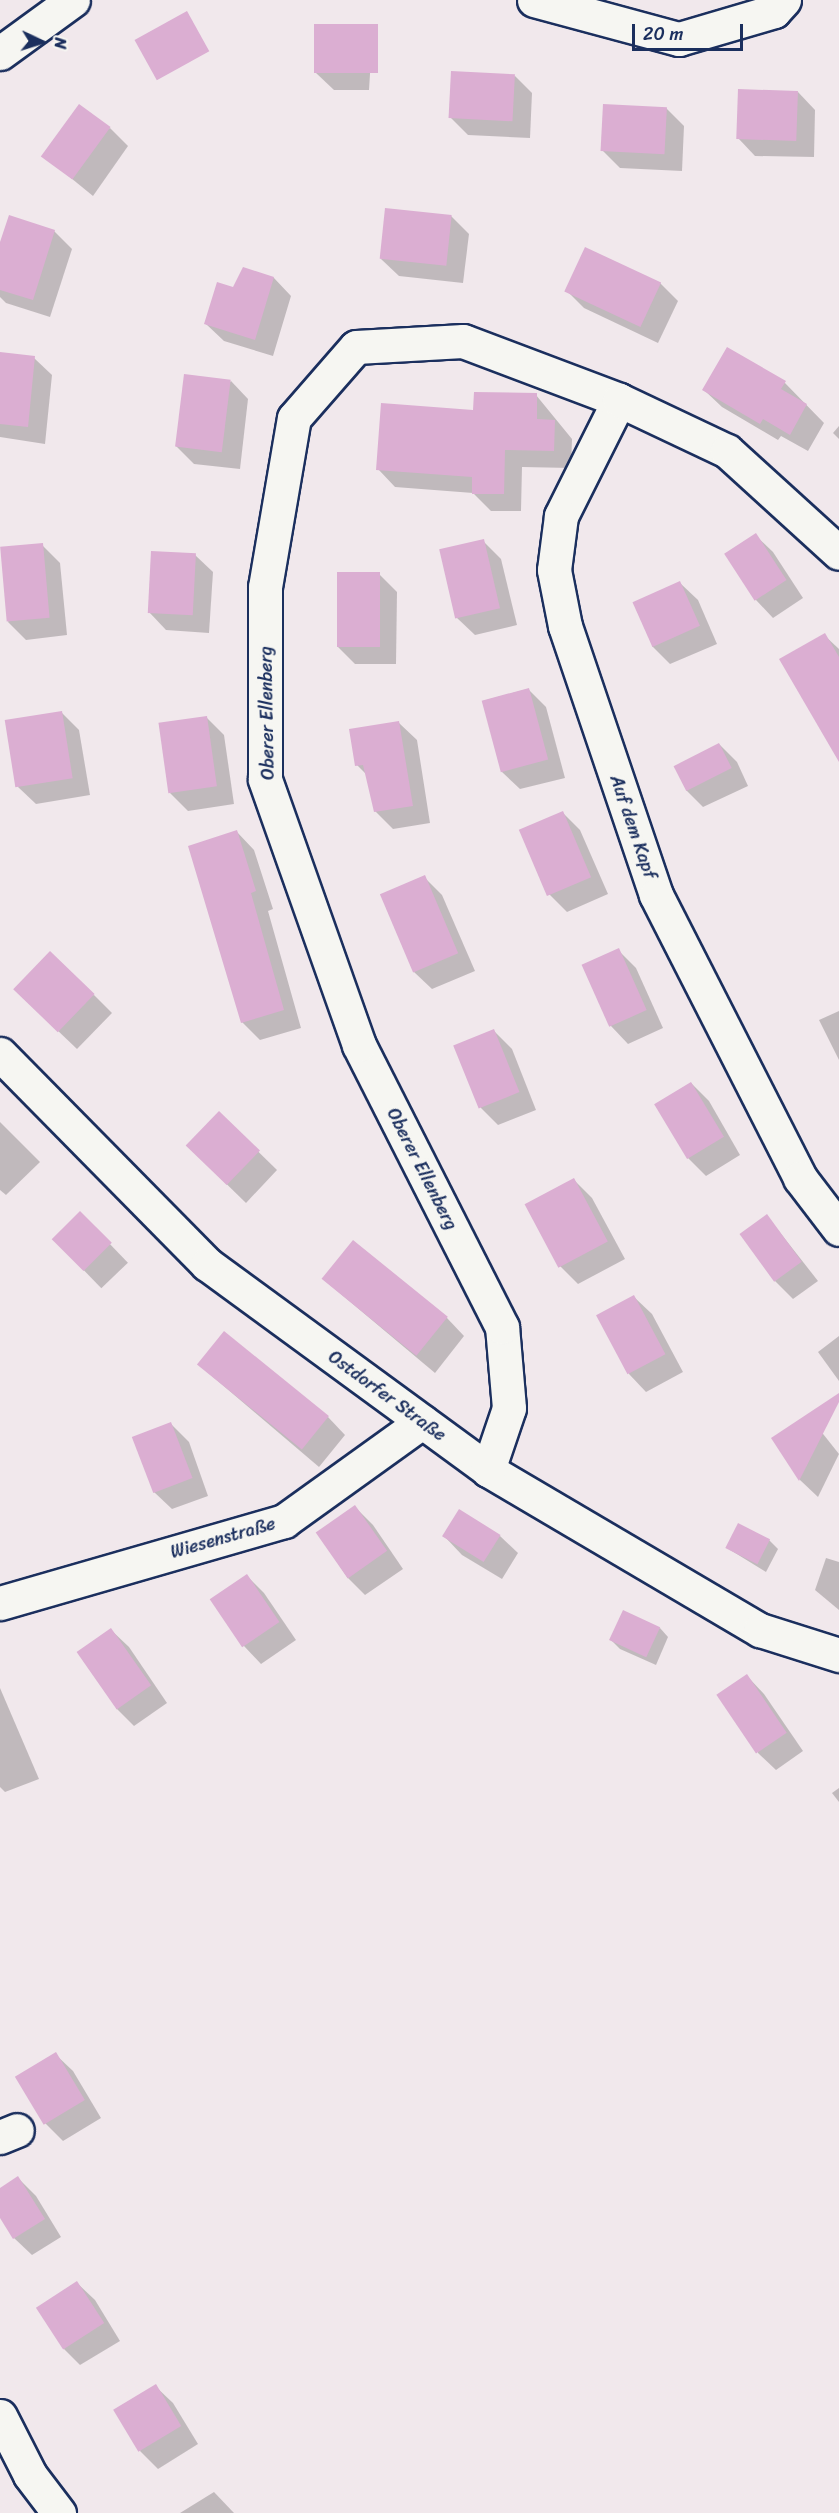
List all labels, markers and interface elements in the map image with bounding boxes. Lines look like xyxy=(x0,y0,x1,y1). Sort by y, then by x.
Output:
north arrow xyxy=(12,12,72,72)
scale bar xyxy=(635,12,746,50)
text: 20 m xyxy=(643,18,683,50)
text: N xyxy=(46,37,75,50)
street label: Oberer Ellenberg xyxy=(255,646,279,780)
street label: Auf dem Kapf xyxy=(605,772,661,882)
street label: Oberer Ellenberg xyxy=(382,1104,462,1234)
street label: Ostdorfer Straße xyxy=(324,1346,450,1446)
street label: Wiesenstraße xyxy=(168,1513,278,1563)

